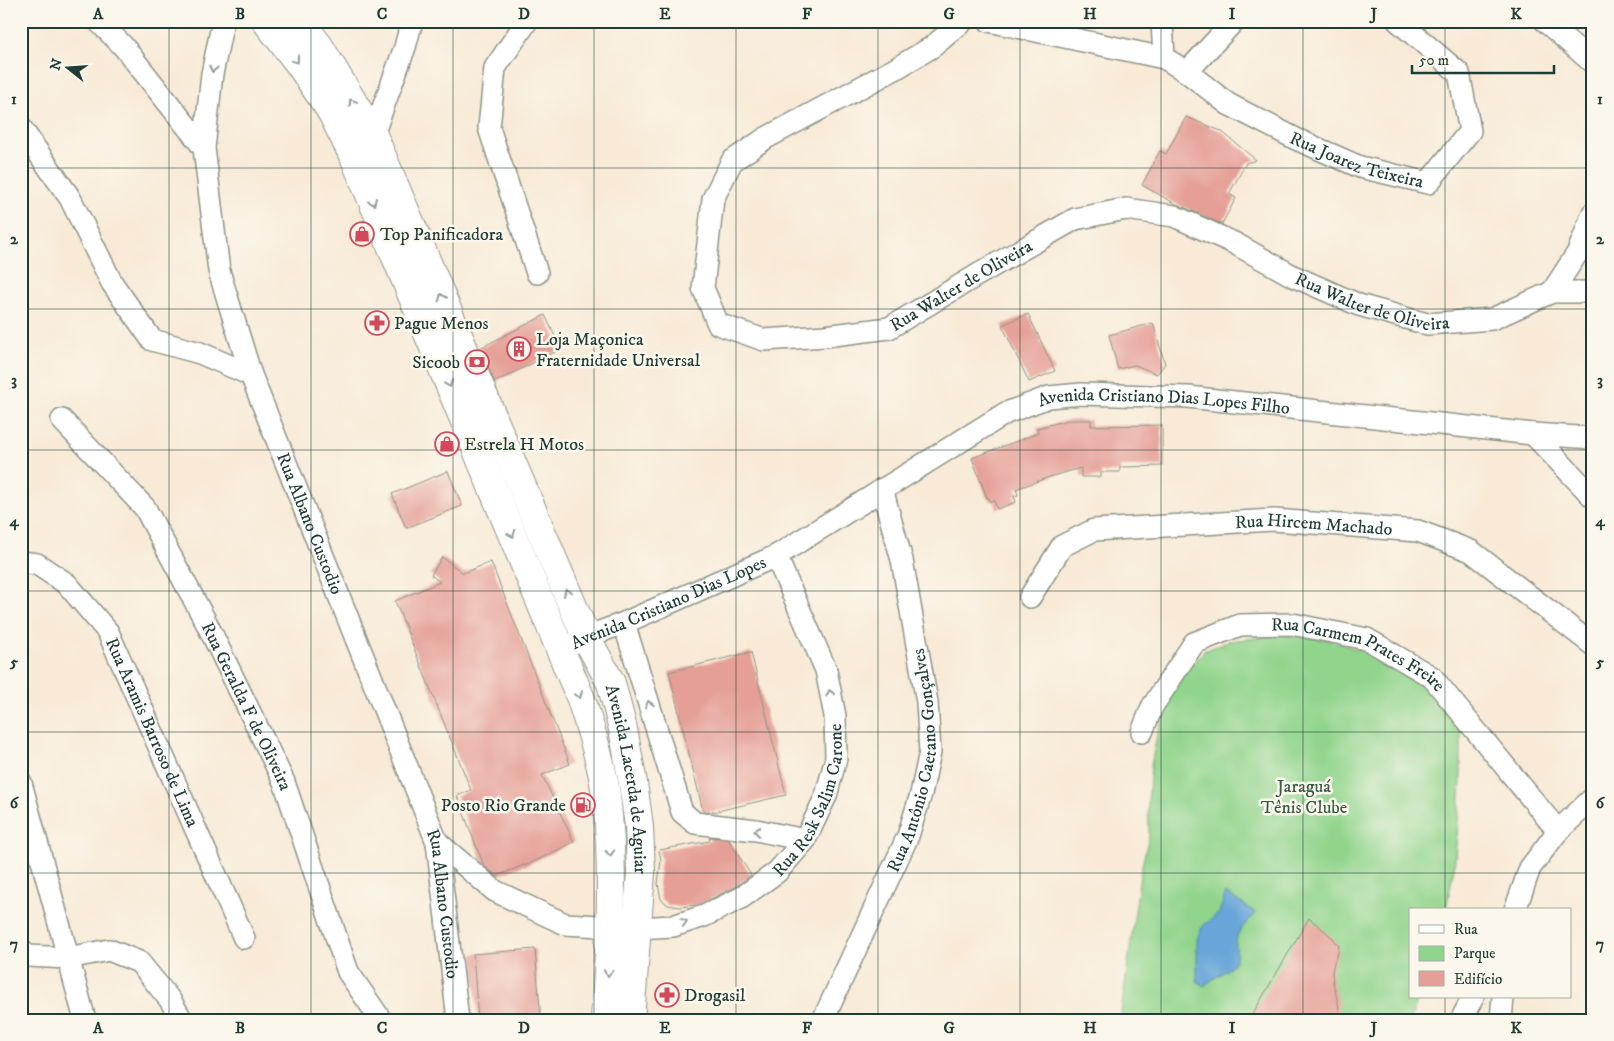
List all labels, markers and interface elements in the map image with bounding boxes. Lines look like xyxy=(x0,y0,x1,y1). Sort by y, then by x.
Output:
text: A xyxy=(92,4,104,24)
text: B xyxy=(235,4,245,24)
text: C xyxy=(377,4,387,24)
text: D xyxy=(518,4,530,24)
text: E xyxy=(659,4,671,24)
text: F xyxy=(802,4,812,24)
text: G xyxy=(943,4,955,24)
text: H xyxy=(1083,4,1097,24)
text: I xyxy=(1229,4,1236,24)
text: J xyxy=(1369,4,1378,24)
text: K xyxy=(1510,4,1522,24)
north arrow xyxy=(42,42,92,92)
scale bar xyxy=(1412,42,1554,74)
text: 50 m xyxy=(1419,51,1449,70)
one-way arrow xyxy=(291,54,299,63)
text: N xyxy=(46,56,67,73)
one-way arrow xyxy=(209,65,219,73)
text: 1 xyxy=(11,89,17,109)
text: 1 xyxy=(1597,89,1603,109)
one-way arrow xyxy=(349,98,359,107)
street label: Rua Joarez Teixeira xyxy=(1286,128,1426,194)
one-way arrow xyxy=(367,197,378,206)
shop icon: Top Panificadora xyxy=(349,221,375,247)
place label: Top Panificadora xyxy=(380,224,503,246)
text: 2 xyxy=(10,229,19,249)
text: 2 xyxy=(1596,229,1605,249)
street label: Rua Walter de Oliveira xyxy=(886,235,1037,337)
street label: Rua Walter de Oliveira xyxy=(1291,268,1451,336)
one-way arrow xyxy=(437,293,448,302)
pharmacy icon: Pague Menos xyxy=(364,310,390,336)
place label: Pague Menos xyxy=(394,313,489,335)
place label: Loja Maçonica Fraternidade Universal xyxy=(536,329,701,372)
building icon: Loja Maçonica Fraternidade Universal xyxy=(506,336,532,362)
bank icon: Sicoob xyxy=(464,349,490,375)
place label: Sicoob xyxy=(412,352,460,374)
text: 3 xyxy=(11,370,17,390)
text: 3 xyxy=(1597,370,1603,390)
one-way arrow xyxy=(443,379,454,388)
street label: Avenida Cristiano Dias Lopes Filho xyxy=(1035,384,1291,420)
shop icon: Estrela H Motos xyxy=(434,431,460,457)
place label: Estrela H Motos xyxy=(464,434,584,456)
street label: Rua Albano Custodio xyxy=(271,450,347,598)
street label: Rua Hircem Machado xyxy=(1234,509,1393,541)
text: 4 xyxy=(8,511,19,531)
text: 4 xyxy=(1594,511,1605,531)
one-way arrow xyxy=(506,529,517,538)
street label: Avenida Cristiano Dias Lopes xyxy=(567,552,770,655)
one-way arrow xyxy=(562,588,573,597)
street label: Rua Carmem Prates Freire xyxy=(1271,614,1449,696)
street label: Rua Geralda F de Oliveira xyxy=(196,619,296,794)
street label: Rua Aramis Barroso de Lima xyxy=(100,634,203,831)
street label: Rua Antônio Caetano Gonçalves xyxy=(883,647,942,876)
text: 5 xyxy=(9,652,18,672)
text: 5 xyxy=(1595,652,1604,672)
street label: Avenida Lacerda de Aguiar xyxy=(600,682,651,875)
one-way arrow xyxy=(826,688,836,697)
one-way arrow xyxy=(573,690,583,699)
one-way arrow xyxy=(644,700,654,709)
street label: Rua Resk Salim Carone xyxy=(768,723,848,881)
park label: Jaraguá Tênis Clube xyxy=(1261,776,1347,819)
fuel station icon: Posto Rio Grande xyxy=(570,792,596,818)
text: 6 xyxy=(10,793,20,813)
text: 6 xyxy=(1596,793,1606,813)
place label: Posto Rio Grande xyxy=(441,795,566,817)
street label: Rua Albano Custodio xyxy=(421,826,463,980)
one-way arrow xyxy=(753,826,761,836)
one-way arrow xyxy=(605,850,616,858)
legend xyxy=(1409,908,1572,998)
one-way arrow xyxy=(680,918,688,928)
text: Rua xyxy=(1454,920,1478,939)
text: 7 xyxy=(10,934,18,954)
text: 7 xyxy=(1596,934,1604,954)
text: Parque xyxy=(1454,944,1495,963)
one-way arrow xyxy=(603,970,614,978)
text: Edifício xyxy=(1454,970,1502,989)
pharmacy icon: Drogasil xyxy=(654,982,680,1008)
place label: Drogasil xyxy=(684,985,746,1007)
text: A xyxy=(92,1018,104,1038)
text: B xyxy=(235,1018,245,1038)
text: C xyxy=(377,1018,387,1038)
text: D xyxy=(518,1018,530,1038)
text: E xyxy=(659,1018,671,1038)
text: F xyxy=(802,1018,812,1038)
text: G xyxy=(943,1018,955,1038)
text: H xyxy=(1083,1018,1097,1038)
text: I xyxy=(1229,1018,1236,1038)
text: J xyxy=(1369,1018,1378,1038)
text: K xyxy=(1510,1018,1522,1038)

